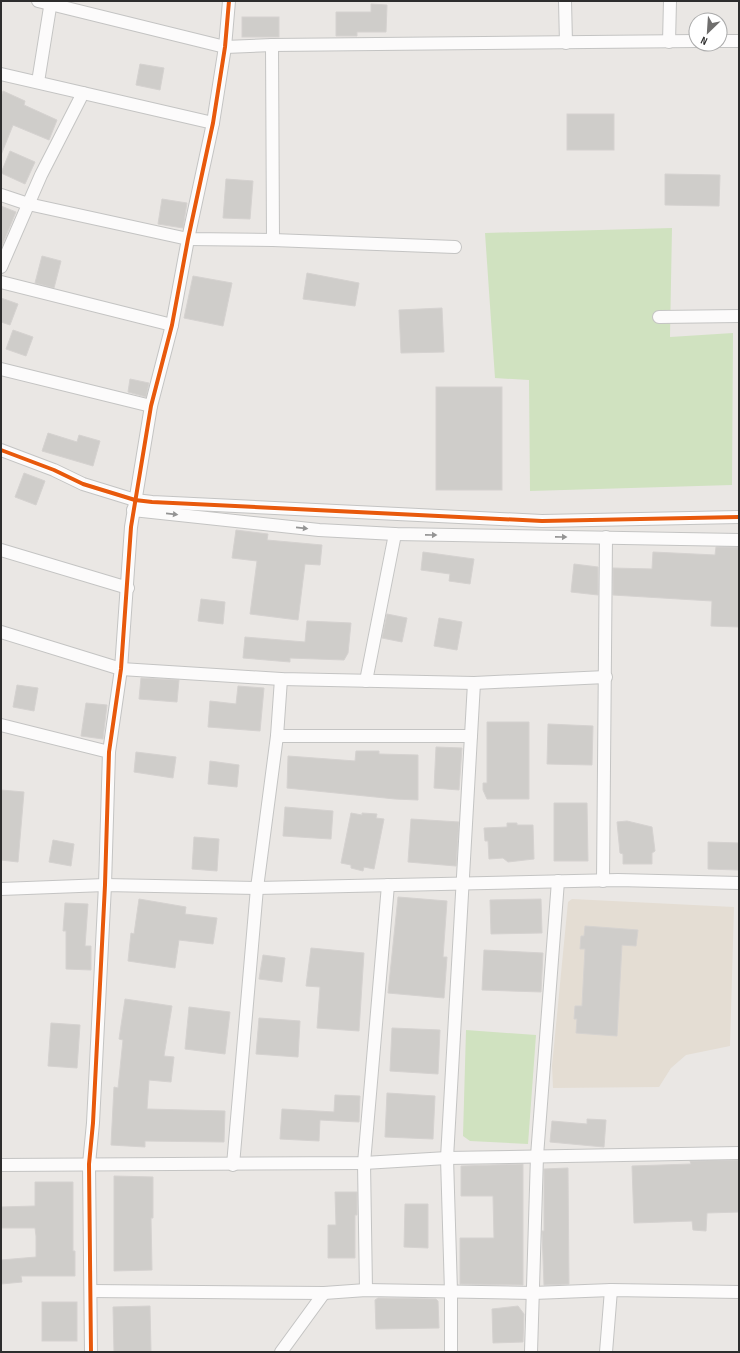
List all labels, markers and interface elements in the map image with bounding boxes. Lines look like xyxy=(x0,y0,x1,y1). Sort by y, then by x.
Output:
north arrow xyxy=(688,12,728,52)
text: N xyxy=(698,33,709,48)
one-way arrow xyxy=(166,511,178,517)
one-way arrow xyxy=(296,524,308,531)
one-way arrow xyxy=(425,532,438,538)
one-way arrow xyxy=(555,534,568,540)

